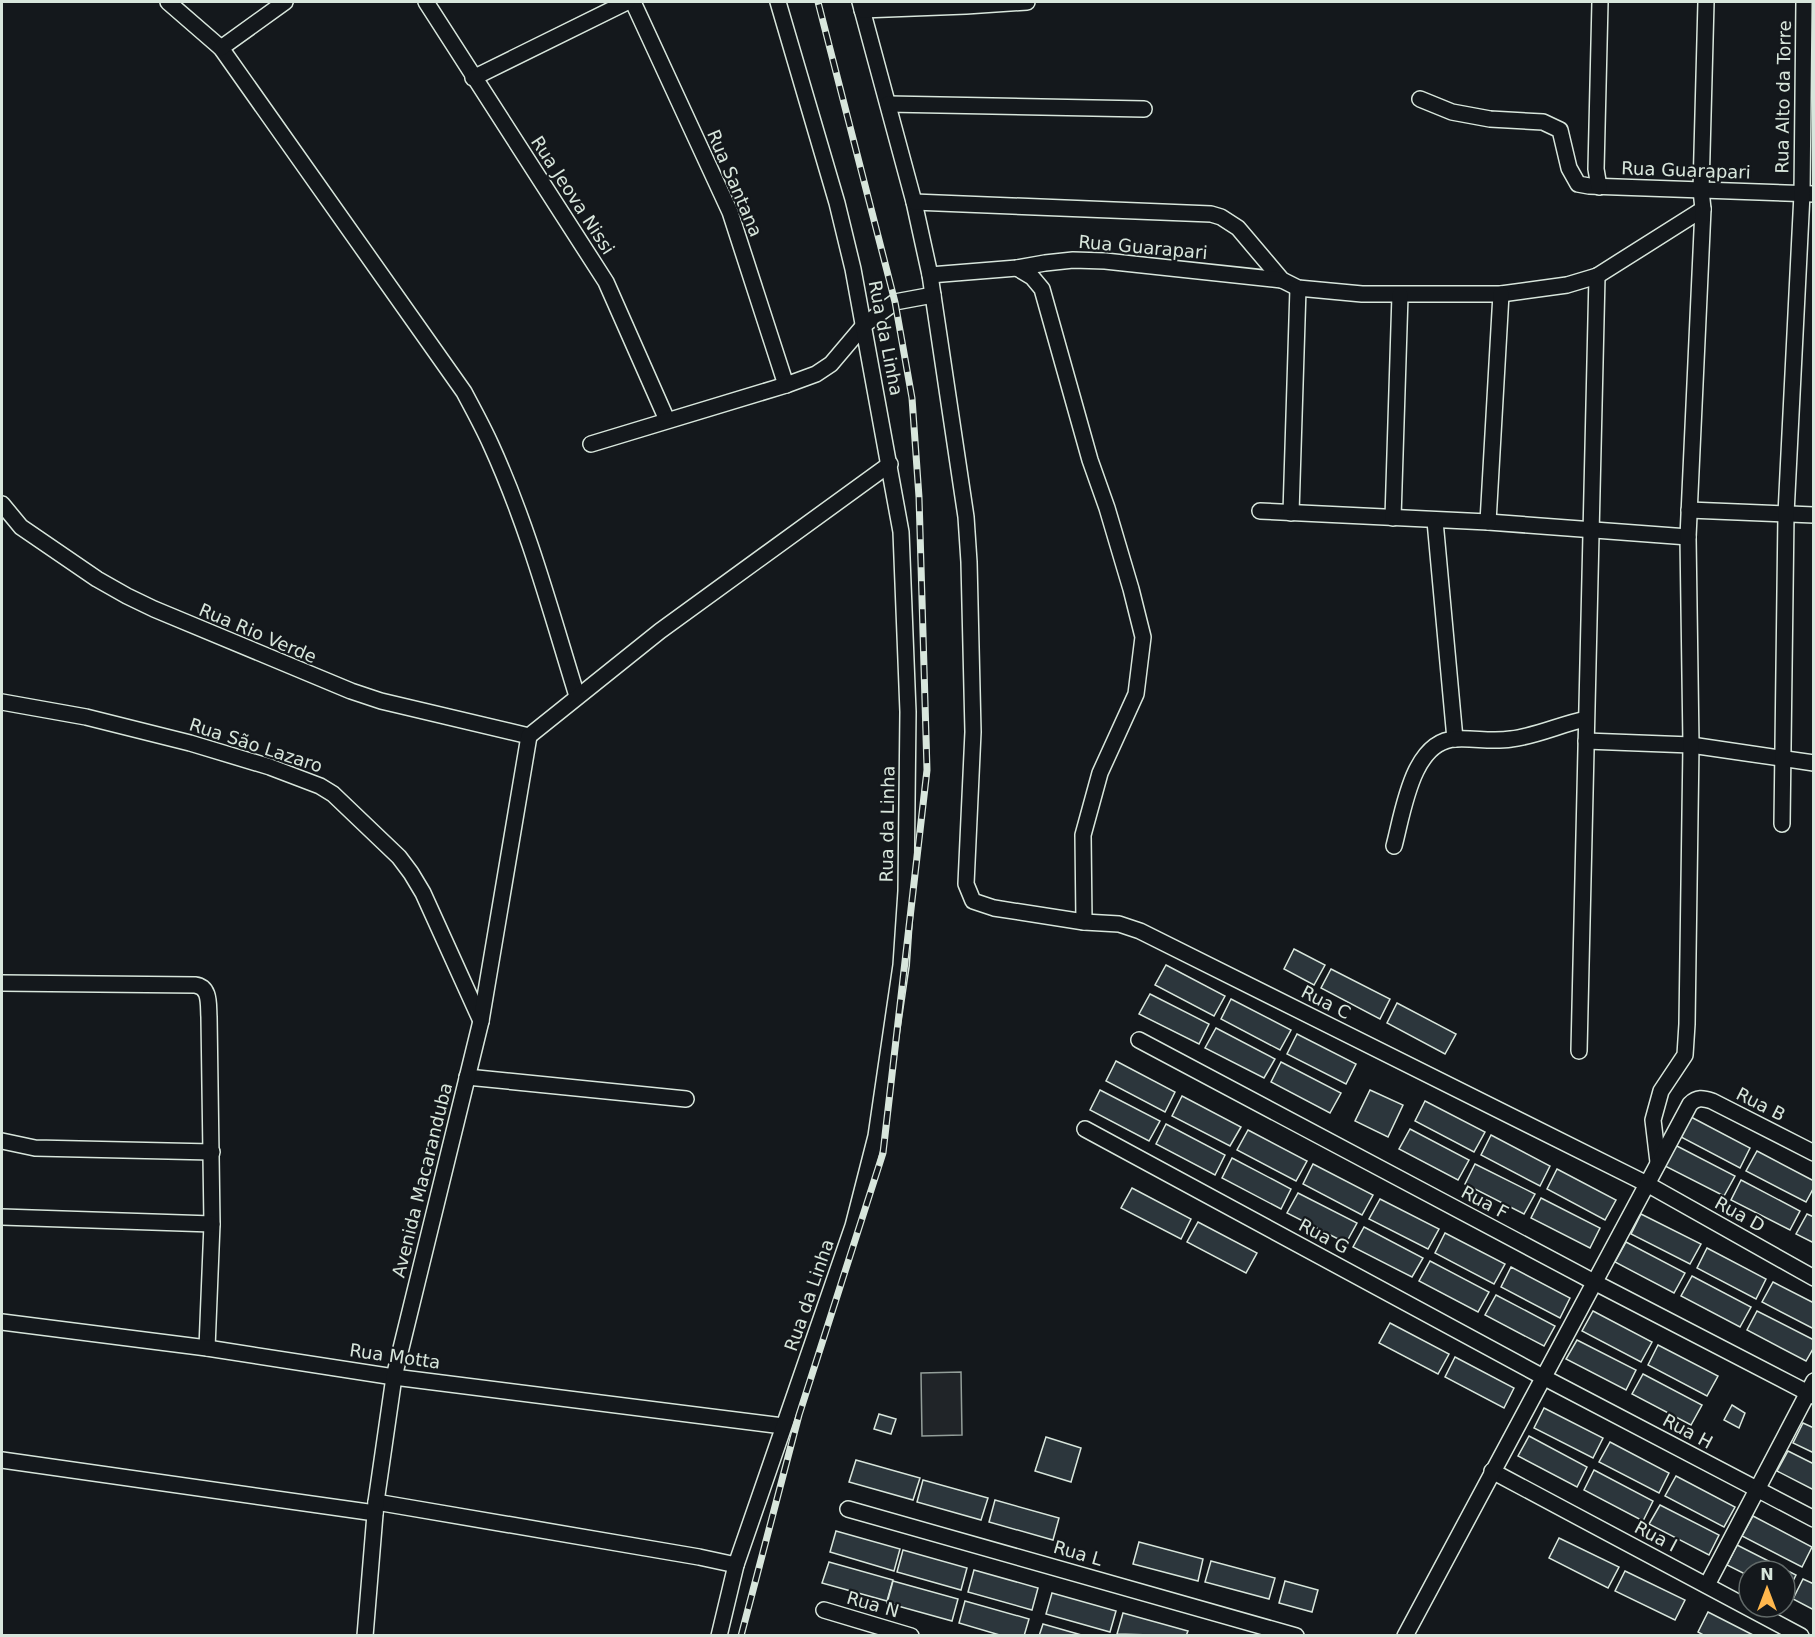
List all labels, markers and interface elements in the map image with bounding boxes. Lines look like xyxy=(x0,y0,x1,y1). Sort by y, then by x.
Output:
street label: Rua Alto da Torre xyxy=(1771,20,1795,174)
street label: Rua Santana xyxy=(703,126,767,240)
street label: Rua Jeova Nissi xyxy=(527,132,619,258)
street label: Rua Guarapari xyxy=(1621,157,1751,183)
street label: Rua Guarapari xyxy=(1078,231,1208,263)
street label: Rua da Linha xyxy=(865,279,907,397)
street label: Rua Rio Verde xyxy=(196,599,320,667)
street label: Rua São Lazaro xyxy=(187,714,325,776)
street label: Rua da Linha xyxy=(875,765,899,883)
street label: Rua C xyxy=(1298,981,1354,1023)
street label: Avenida Macaranduba xyxy=(388,1080,456,1280)
street label: Rua B xyxy=(1733,1083,1789,1125)
street label: Rua F xyxy=(1458,1181,1512,1223)
street label: Rua D xyxy=(1711,1192,1769,1236)
street label: Rua G xyxy=(1295,1214,1353,1258)
street label: Rua da Linha xyxy=(780,1236,838,1354)
street label: Rua Motta xyxy=(348,1339,442,1373)
street label: Rua H xyxy=(1659,1409,1717,1453)
street label: Rua I xyxy=(1631,1516,1681,1556)
street label: Rua L xyxy=(1051,1536,1105,1570)
north arrow xyxy=(1737,1559,1797,1619)
text: N xyxy=(1760,1565,1774,1584)
street label: Rua N xyxy=(844,1587,902,1621)

